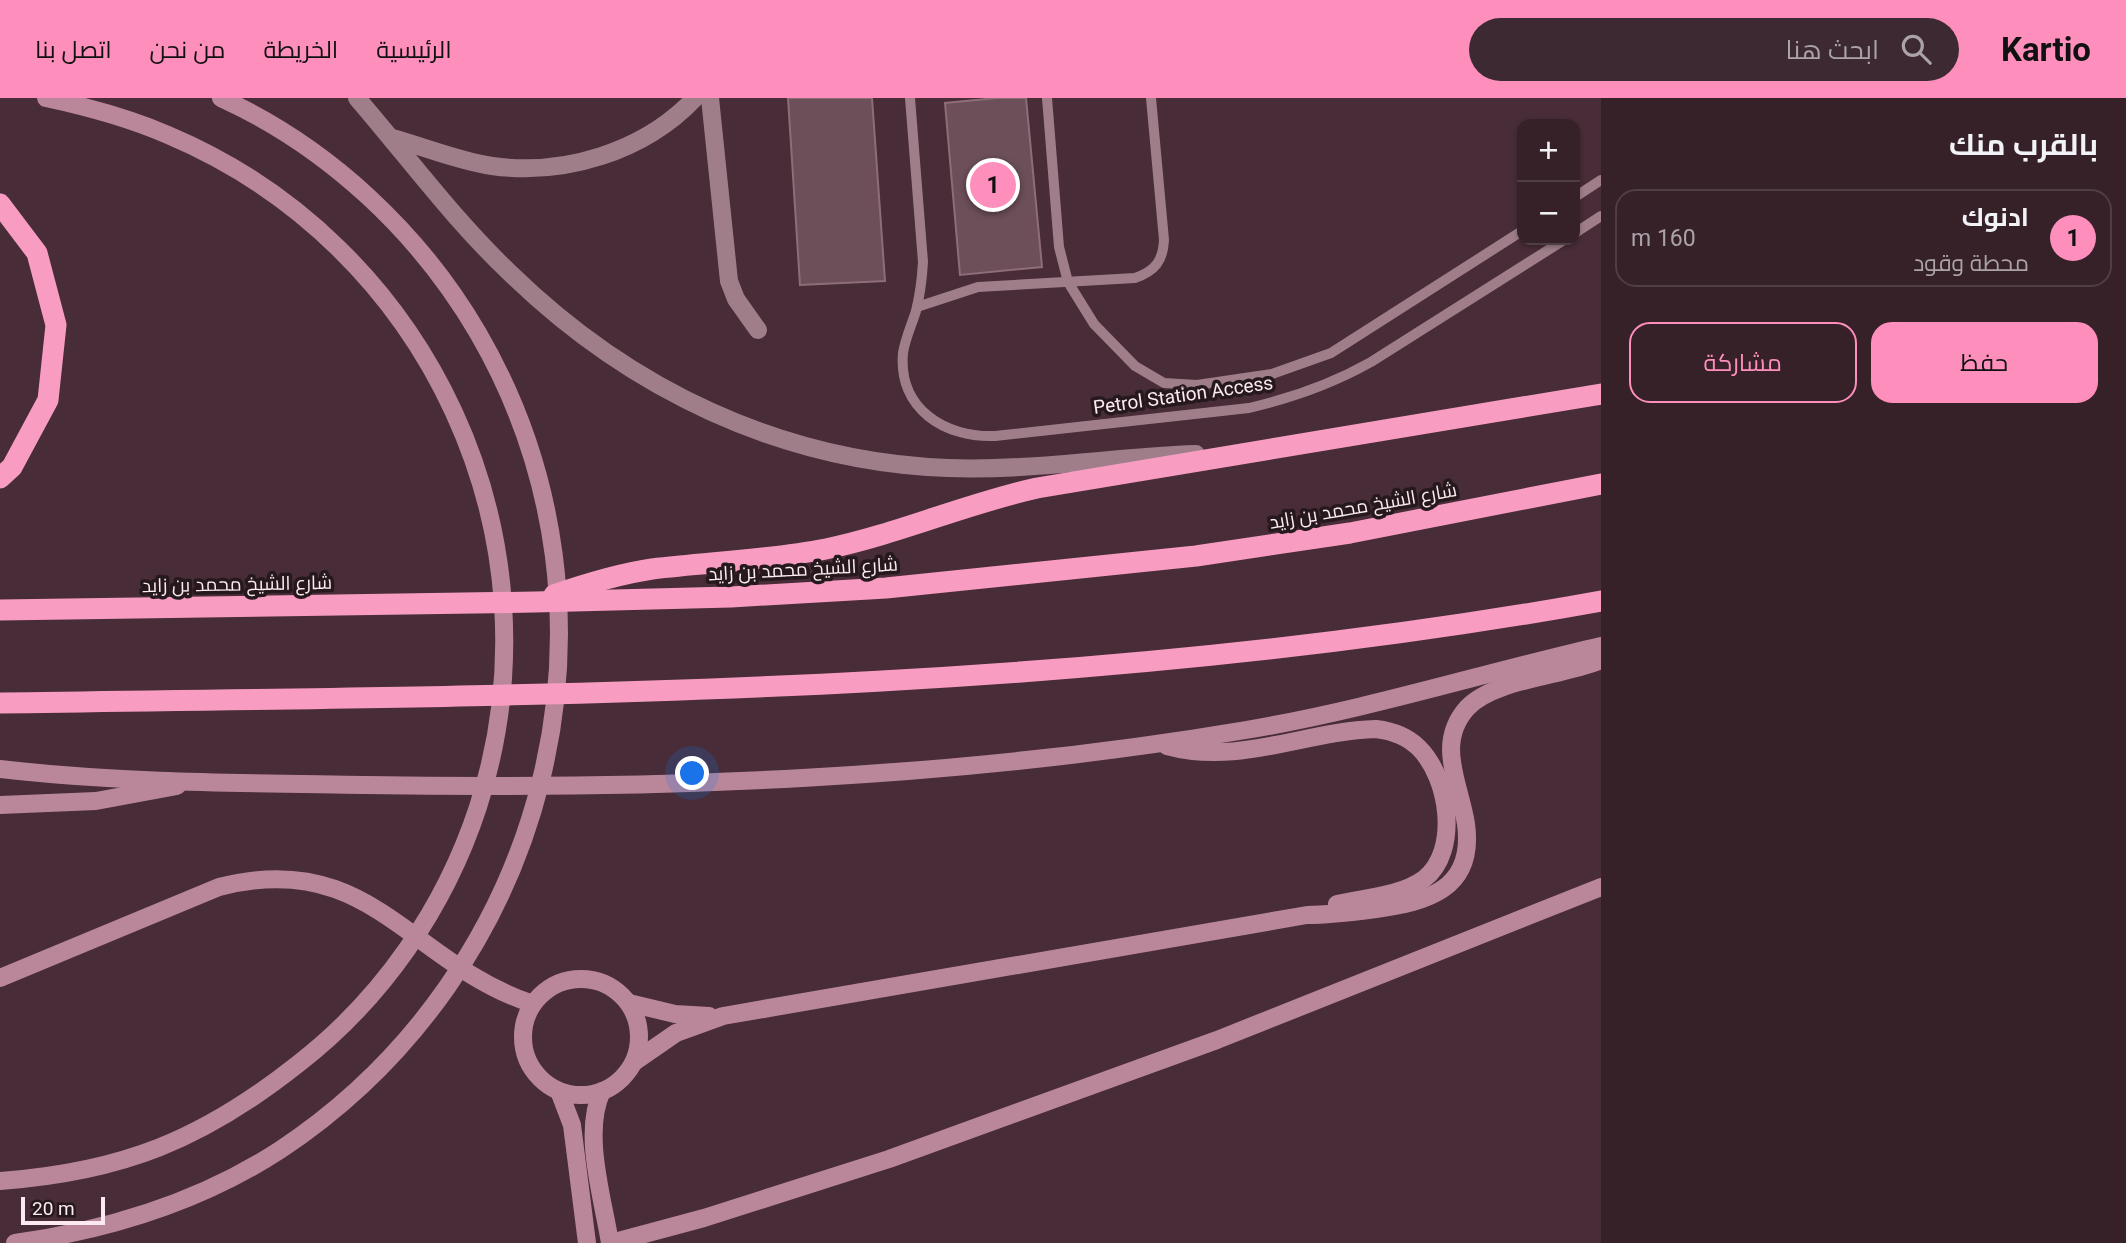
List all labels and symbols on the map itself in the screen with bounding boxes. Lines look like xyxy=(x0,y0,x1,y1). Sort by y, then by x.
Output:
pin: 1 xyxy=(970,159,1016,211)
street label: Petrol Station Access xyxy=(1092,371,1274,419)
street label: شارع الشيخ محمد بن زايد xyxy=(1267,478,1459,536)
street label: شارع الشيخ محمد بن زايد xyxy=(707,553,899,587)
street label: شارع الشيخ محمد بن زايد xyxy=(142,571,332,599)
your location xyxy=(675,756,709,790)
scale bar xyxy=(21,1194,105,1226)

